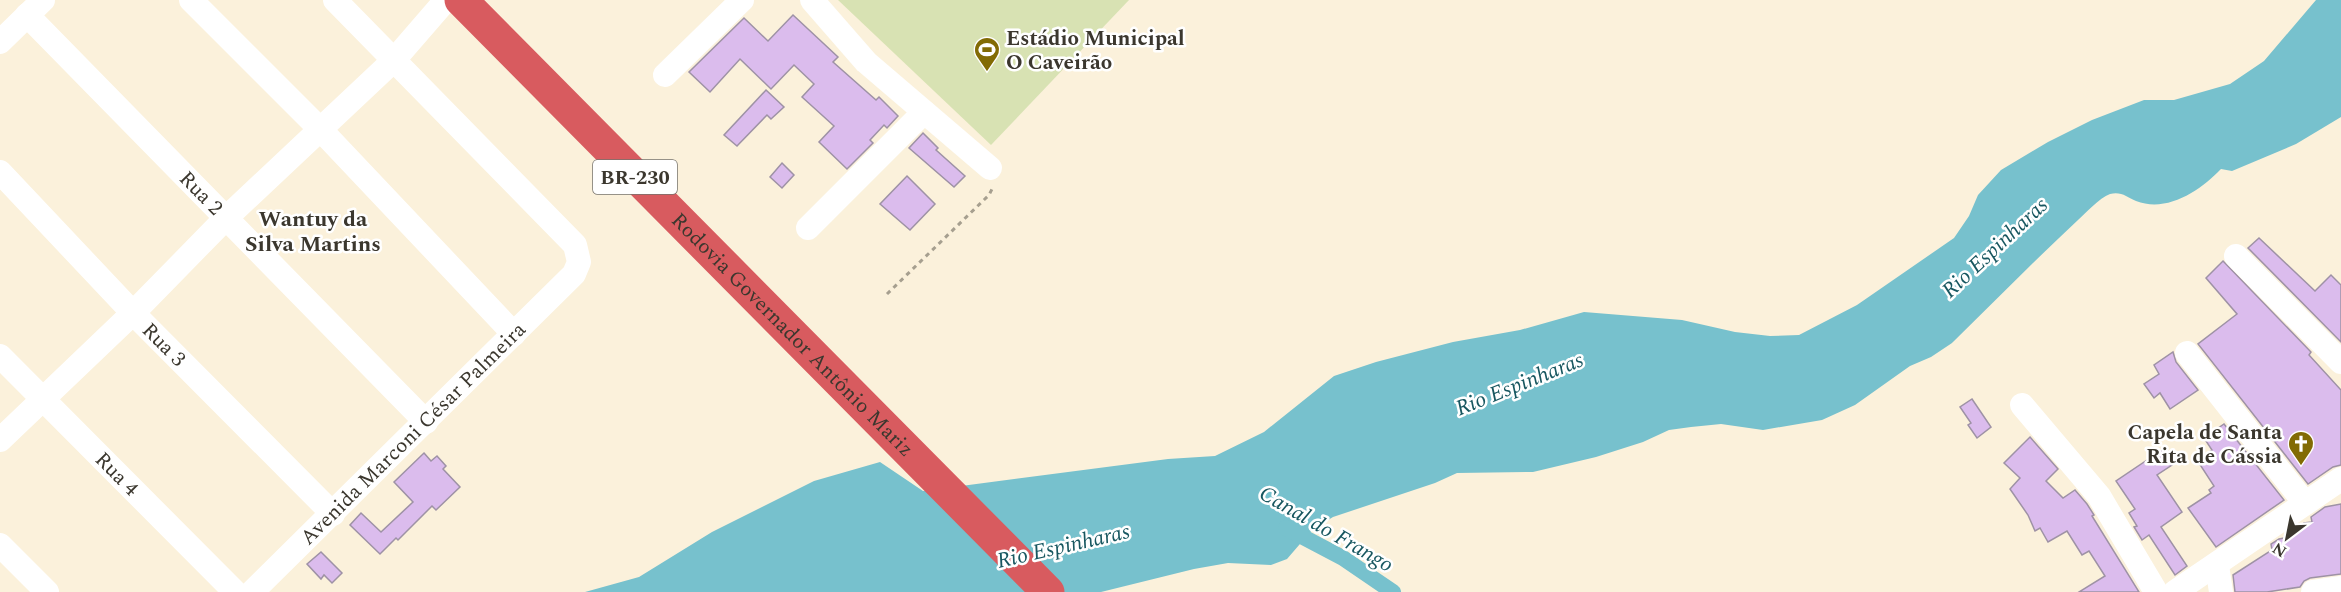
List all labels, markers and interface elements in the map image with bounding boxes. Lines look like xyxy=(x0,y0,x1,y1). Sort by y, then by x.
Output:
place label: Estádio Municipal O Caveirão xyxy=(1006,23,1185,79)
sports icon: Estádio Municipal O Caveirão xyxy=(972,35,1002,73)
road number: BR-230 xyxy=(593,160,677,194)
street label: Rua 2 xyxy=(171,164,230,223)
water label: Rio Espinharas xyxy=(1934,190,2056,306)
district label: Wantuy da Silva Martins xyxy=(245,203,381,261)
street label: Rodovia Governador Antônio Mariz xyxy=(663,206,921,465)
street label: Avenida Marconi César Palmeira xyxy=(293,314,534,553)
street label: Rua 3 xyxy=(134,315,193,375)
water label: Rio Espinharas xyxy=(1451,344,1589,425)
place label: Capela de Santa Rita de Cássia xyxy=(2127,417,2282,473)
church icon: Capela de Santa Rita de Cássia xyxy=(2286,429,2316,467)
street label: Rua 4 xyxy=(87,445,146,504)
water label: Canal do Frango xyxy=(1253,477,1400,581)
north arrow xyxy=(2257,508,2317,568)
water label: Rio Espinharas xyxy=(994,515,1133,578)
text: N xyxy=(2268,536,2291,564)

